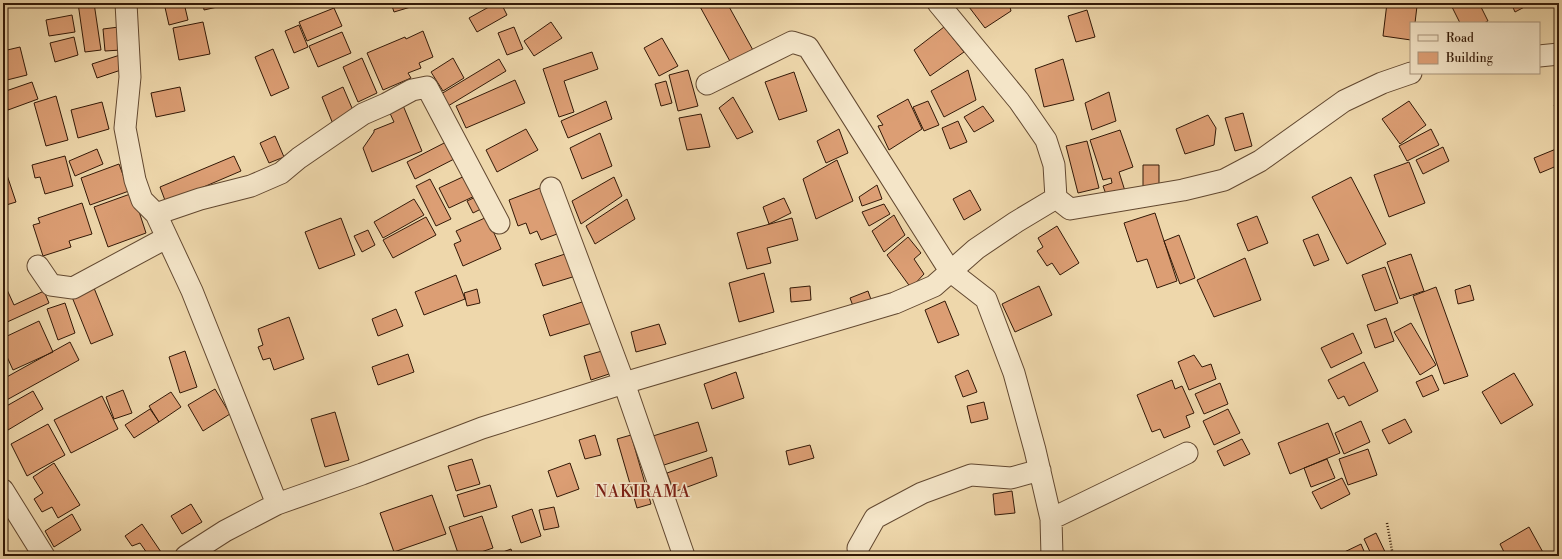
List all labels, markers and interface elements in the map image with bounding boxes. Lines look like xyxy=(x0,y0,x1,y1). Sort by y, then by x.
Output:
legend xyxy=(1410,22,1540,74)
text: Road xyxy=(1446,31,1474,46)
text: Building xyxy=(1445,51,1494,66)
district label: NAKIRAMA xyxy=(595,482,691,502)

